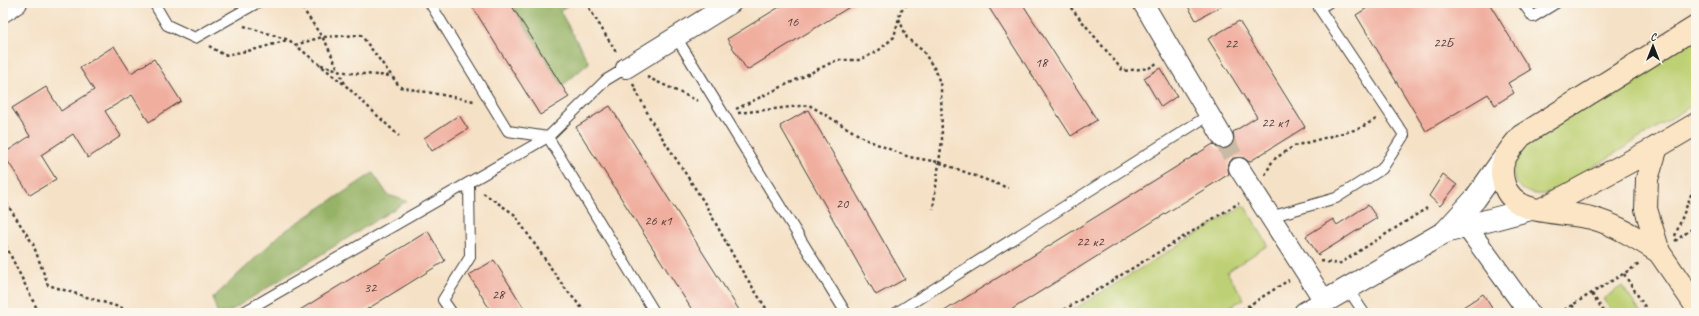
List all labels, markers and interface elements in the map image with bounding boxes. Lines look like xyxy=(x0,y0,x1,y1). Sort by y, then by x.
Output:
house number: 16 xyxy=(786,13,799,30)
north arrow xyxy=(1633,26,1673,66)
text: С xyxy=(1650,29,1657,43)
house number: 22Б xyxy=(1433,34,1456,51)
house number: 22 xyxy=(1225,35,1239,52)
house number: 18 xyxy=(1035,54,1049,71)
house number: 22 к1 xyxy=(1261,114,1289,131)
house number: 20 xyxy=(836,195,850,212)
house number: 26 к1 xyxy=(644,212,672,229)
house number: 22 к2 xyxy=(1076,233,1105,250)
house number: 32 xyxy=(364,279,378,296)
house number: 28 xyxy=(492,286,506,303)

